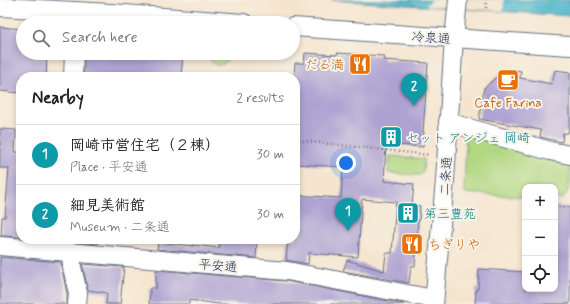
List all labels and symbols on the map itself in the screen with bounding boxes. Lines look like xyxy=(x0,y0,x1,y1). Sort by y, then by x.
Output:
street label: 冷泉通 xyxy=(411,29,451,48)
restaurant icon: だる満 xyxy=(347,51,373,77)
place label: だる満 xyxy=(305,57,344,74)
cafe icon: Cafe Farina xyxy=(495,67,521,93)
pin: 2 xyxy=(401,73,427,106)
place label: Cafe Farina xyxy=(474,95,542,112)
building icon: セット アンジェ 岡崎 xyxy=(378,124,404,150)
place label: セット アンジェ 岡崎 xyxy=(406,130,530,147)
your location xyxy=(336,153,356,173)
street label: 二条通 xyxy=(437,156,456,196)
pin: 1 xyxy=(335,198,361,231)
building icon: 第三豊苑 xyxy=(395,200,421,226)
place label: 第三豊苑 xyxy=(424,206,476,223)
restaurant icon: ちぎりや xyxy=(399,231,425,257)
place label: ちぎりや xyxy=(428,237,480,254)
street label: 平安通 xyxy=(198,256,238,277)

